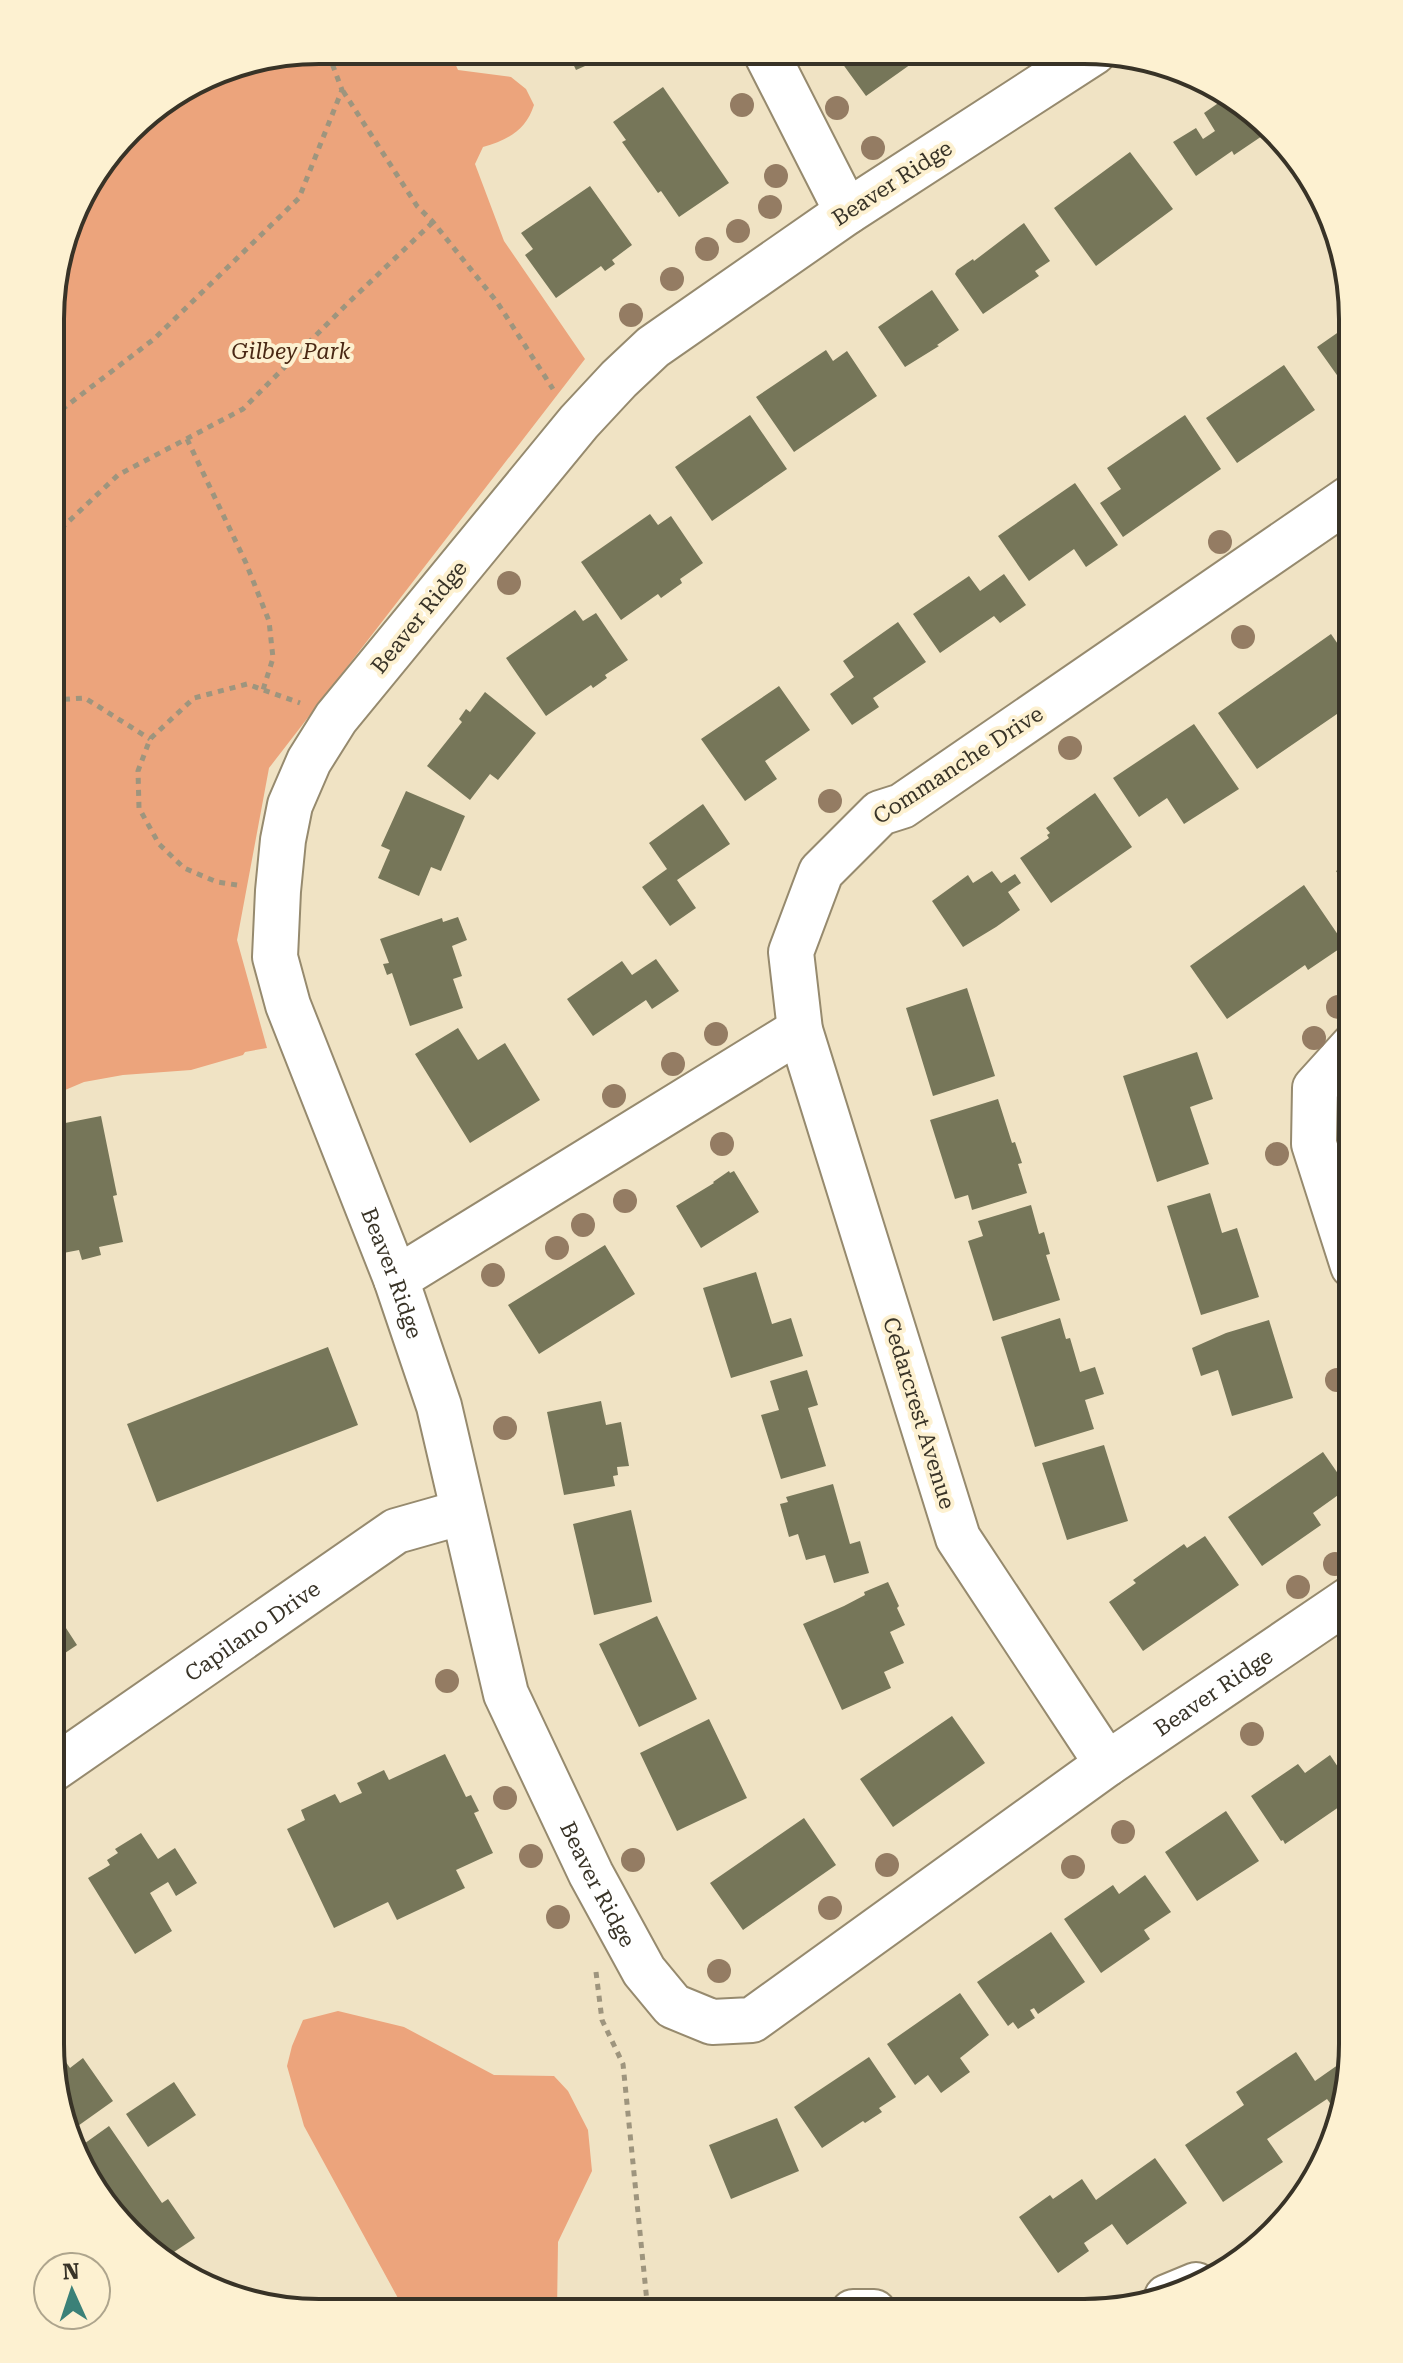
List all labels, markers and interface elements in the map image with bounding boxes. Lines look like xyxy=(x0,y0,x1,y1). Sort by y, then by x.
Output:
street label: Beaver Ridge xyxy=(827,135,957,231)
park label: Gilbey Park xyxy=(232,339,351,364)
street label: Beaver Ridge xyxy=(366,556,472,678)
street label: Commanche Drive xyxy=(868,701,1048,829)
street label: Beaver Ridge xyxy=(357,1204,428,1342)
street label: Cedarcrest Avenue xyxy=(878,1314,960,1512)
street label: Capilano Drive xyxy=(180,1575,324,1686)
street label: Beaver Ridge xyxy=(1149,1643,1277,1741)
street label: Beaver Ridge xyxy=(556,1817,641,1951)
north arrow xyxy=(32,2251,112,2331)
text: N xyxy=(62,2259,80,2284)

